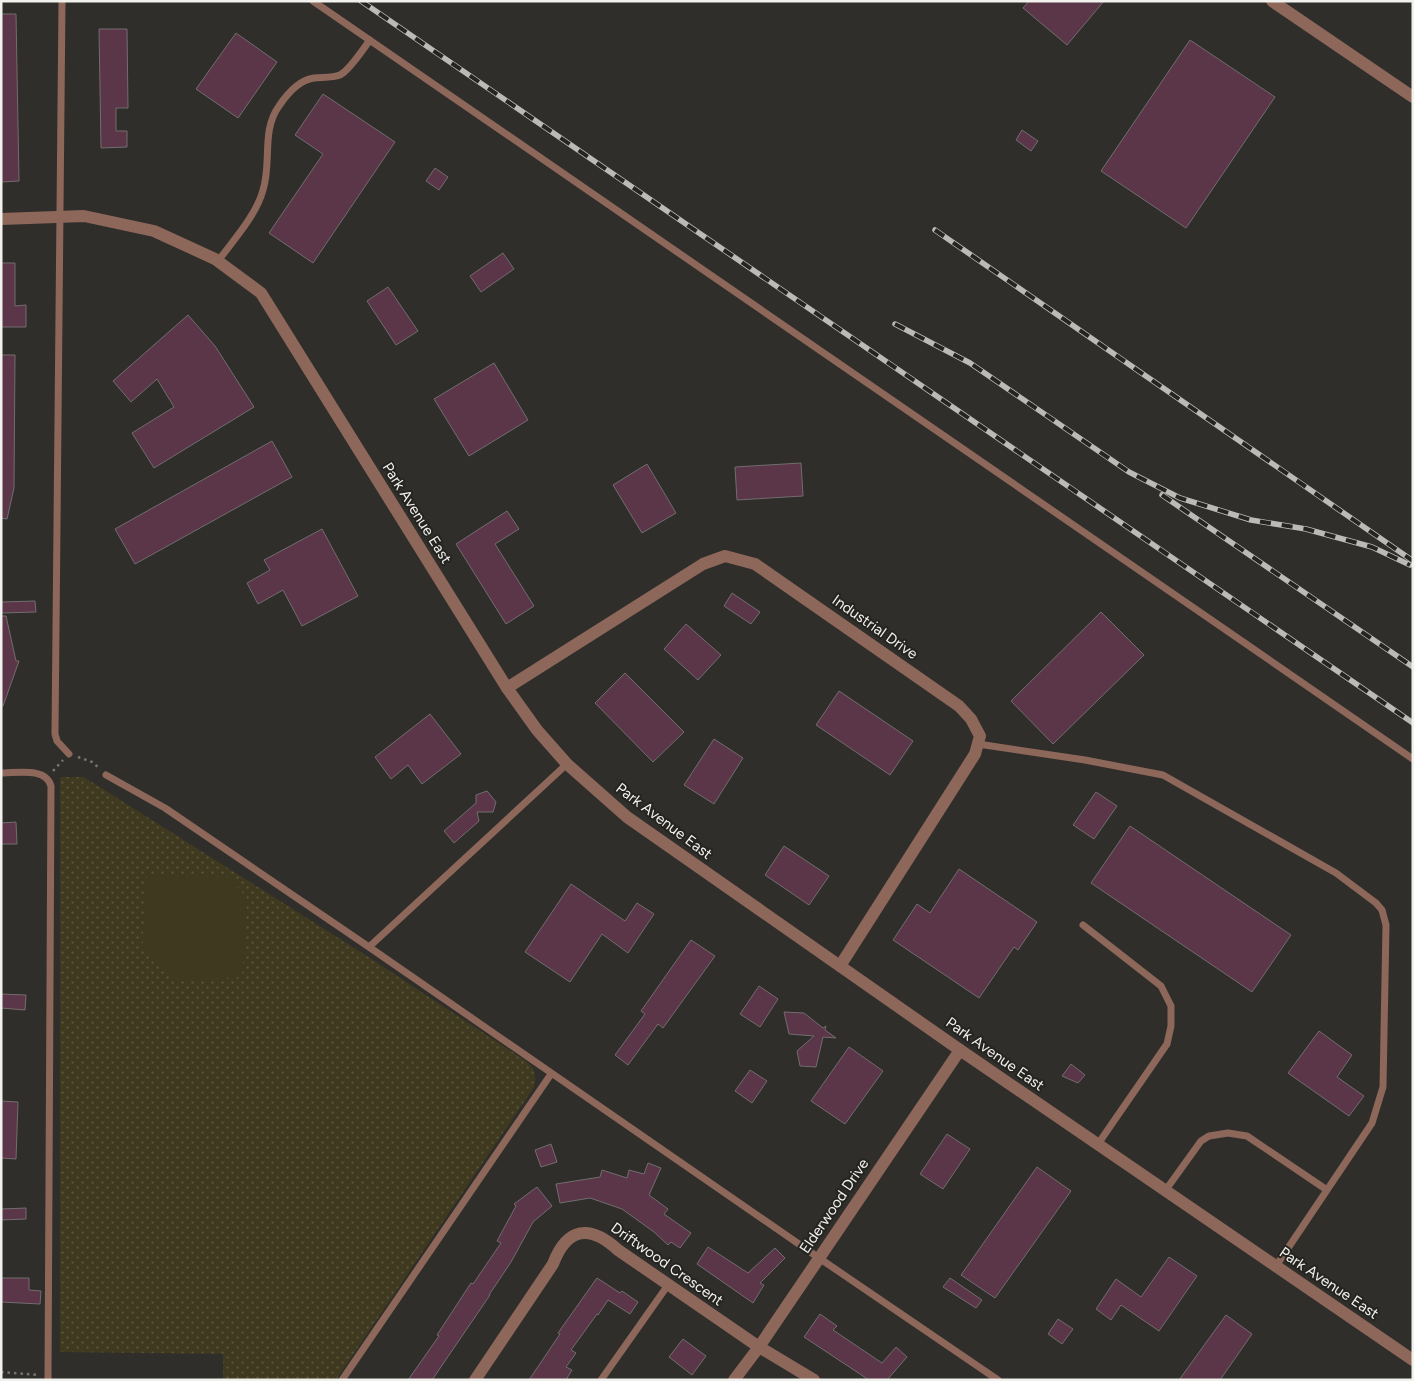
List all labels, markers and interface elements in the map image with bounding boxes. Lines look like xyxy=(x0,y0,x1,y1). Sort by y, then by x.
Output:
street label: Park Avenue East xyxy=(379,459,456,567)
street label: Industrial Drive xyxy=(829,591,921,663)
street label: Park Avenue East xyxy=(612,779,716,863)
street label: Park Avenue East xyxy=(942,1013,1048,1095)
street label: Elderwood Drive xyxy=(796,1155,872,1257)
street label: Driftwood Crescent xyxy=(607,1218,727,1310)
street label: Park Avenue East xyxy=(1276,1243,1382,1323)

